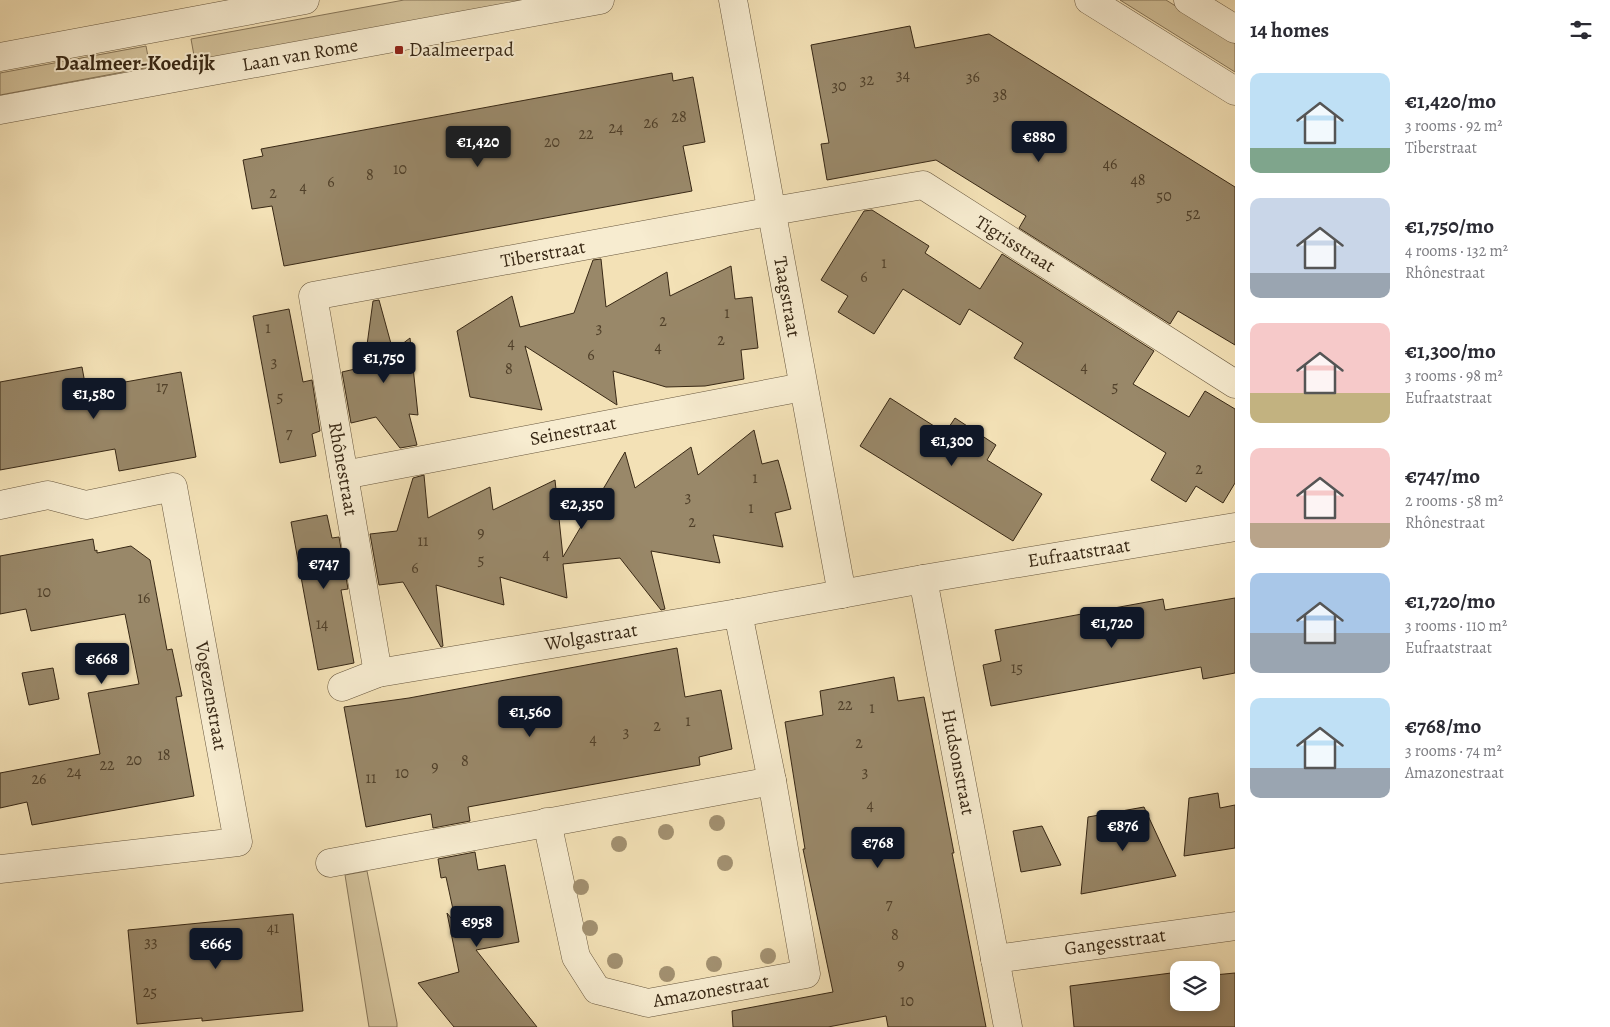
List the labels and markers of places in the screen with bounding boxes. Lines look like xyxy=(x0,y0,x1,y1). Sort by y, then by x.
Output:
place label: Daalmeerpad xyxy=(409,37,515,63)
marker: Daalmeerpad xyxy=(393,44,405,56)
pin: €880 xyxy=(1009,120,1069,163)
pin: €1,420 xyxy=(437,126,519,168)
pin: €1,750 xyxy=(343,342,425,384)
pin: €1,580 xyxy=(53,378,135,420)
pin: €1,300 xyxy=(911,424,993,467)
pin: €2,350 xyxy=(541,488,623,530)
pin: €747 xyxy=(294,548,354,590)
pin: €1,720 xyxy=(1071,606,1153,649)
pin: €668 xyxy=(72,642,132,685)
pin: €1,560 xyxy=(489,696,571,738)
pin: €876 xyxy=(1093,810,1153,852)
pin: €768 xyxy=(848,826,908,869)
pin: €958 xyxy=(447,906,507,948)
pin: €665 xyxy=(186,928,246,970)

